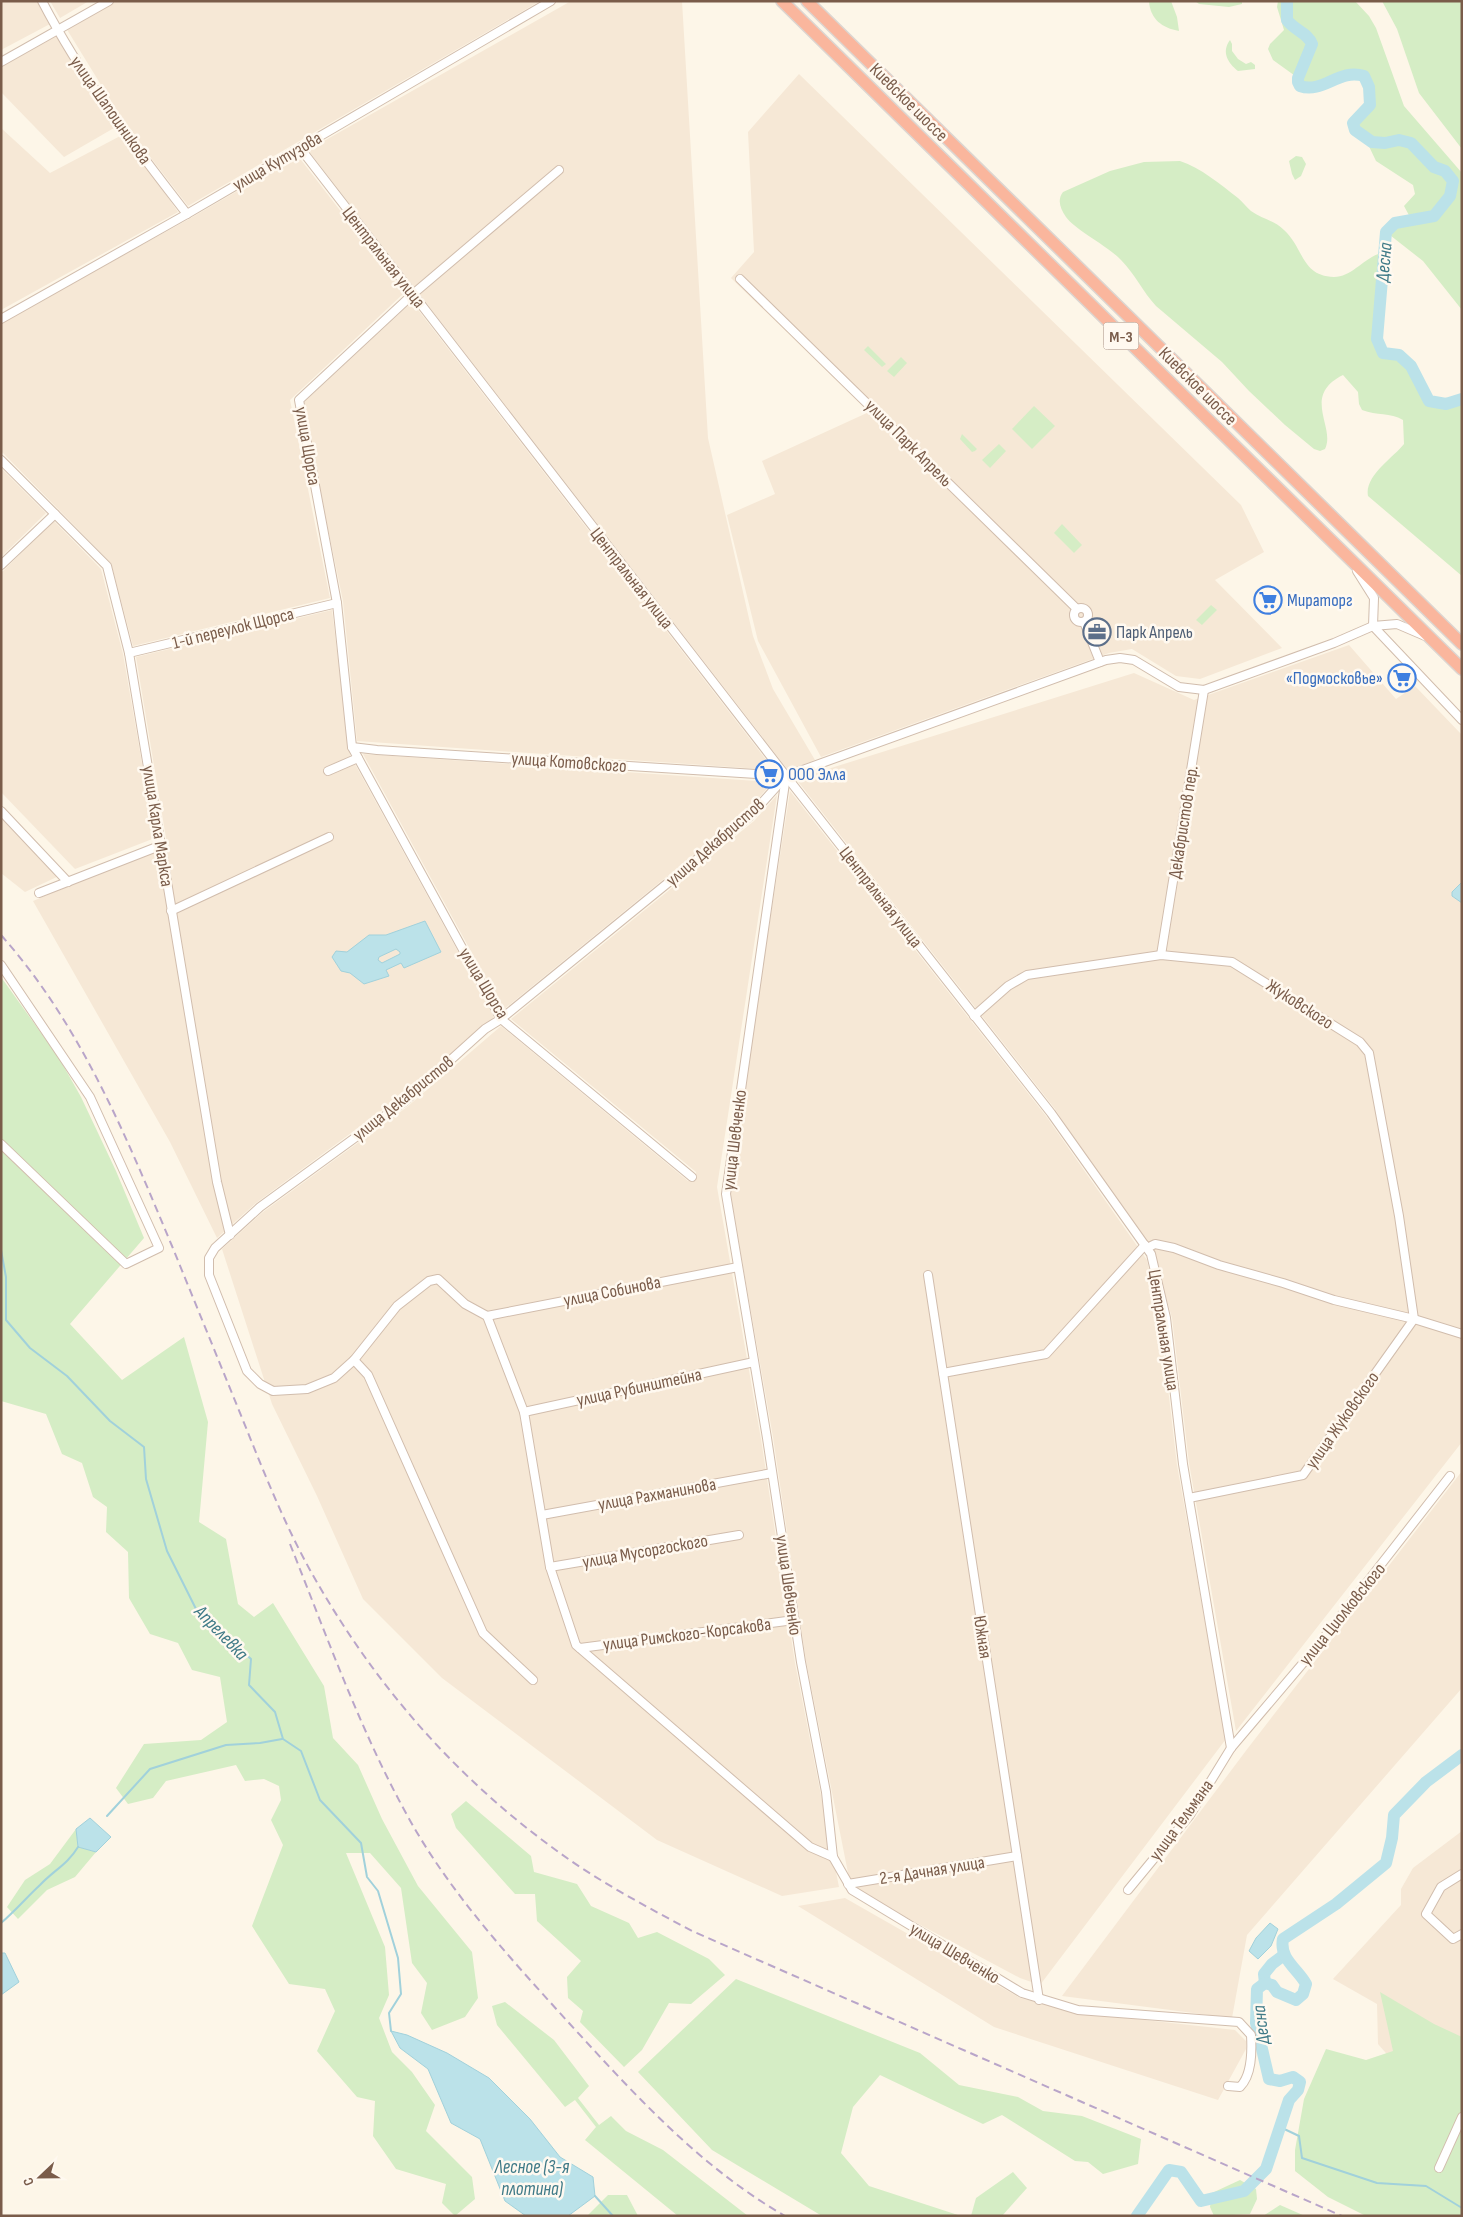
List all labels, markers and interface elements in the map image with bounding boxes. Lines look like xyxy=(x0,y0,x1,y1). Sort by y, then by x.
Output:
street label: улица Шапошникова xyxy=(65,52,156,169)
street label: Киевское шоссе xyxy=(865,59,952,146)
street label: улица Кутузова xyxy=(229,127,326,195)
street label: Центральная улица xyxy=(338,203,430,312)
water label: Десна xyxy=(1371,241,1398,284)
road number: М-3 xyxy=(1104,322,1138,350)
street label: Киевское шоссе xyxy=(1154,343,1241,430)
street label: улица Парк Апрель xyxy=(861,395,957,491)
street label: улица Щорса xyxy=(290,405,325,487)
street label: Центральная улица xyxy=(586,524,678,633)
supermarket icon: Мираторг xyxy=(1253,585,1283,615)
place label: Мираторг xyxy=(1287,590,1353,611)
street label: 1-й переулок Щорса xyxy=(170,603,296,654)
office icon: Парк Апрель xyxy=(1082,617,1112,647)
place label: Парк Апрель xyxy=(1116,622,1193,643)
supermarket icon: «Подмосковье» xyxy=(1387,663,1417,693)
place label: «Подмосковье» xyxy=(1286,668,1383,689)
street label: улица Котовского xyxy=(511,748,627,777)
supermarket icon: ООО Элла xyxy=(754,759,784,789)
street label: улица Карла Маркса xyxy=(138,764,177,888)
place label: ООО Элла xyxy=(788,764,846,785)
street label: Декабристов пер. xyxy=(1164,764,1203,880)
street label: улица Декабристов xyxy=(662,794,769,891)
street label: Центральная улица xyxy=(835,843,927,952)
street label: улица Щорса xyxy=(454,944,513,1023)
street label: Жуковского xyxy=(1262,975,1337,1034)
street label: улица Декабристов xyxy=(349,1051,458,1145)
street label: улица Шевченко xyxy=(718,1089,751,1192)
street label: Центральная улица xyxy=(1144,1268,1183,1392)
street label: улица Собинова xyxy=(562,1272,662,1311)
street label: улица Рубинштейна xyxy=(575,1364,704,1411)
street label: улица Жуковского xyxy=(1301,1368,1384,1473)
street label: улица Рахманинова xyxy=(597,1474,718,1515)
street label: улица Мусоргоского xyxy=(581,1530,709,1573)
street label: улица Шевченко xyxy=(771,1534,806,1637)
street label: улица Циолковского xyxy=(1295,1559,1390,1670)
water label: Апрелевка xyxy=(188,1600,253,1666)
street label: улица Римского-Корсакова xyxy=(602,1614,772,1655)
street label: Южная xyxy=(969,1614,996,1660)
street label: улица Тельмана xyxy=(1145,1776,1218,1865)
street label: 2-я Дачная улица xyxy=(878,1852,986,1889)
street label: улица Шевченко xyxy=(906,1918,1003,1988)
water label: Десна xyxy=(1248,2004,1275,2047)
north arrow xyxy=(15,2152,65,2202)
water label: Лесное (3-я плотина) xyxy=(494,2156,570,2201)
text: С xyxy=(19,2175,38,2188)

